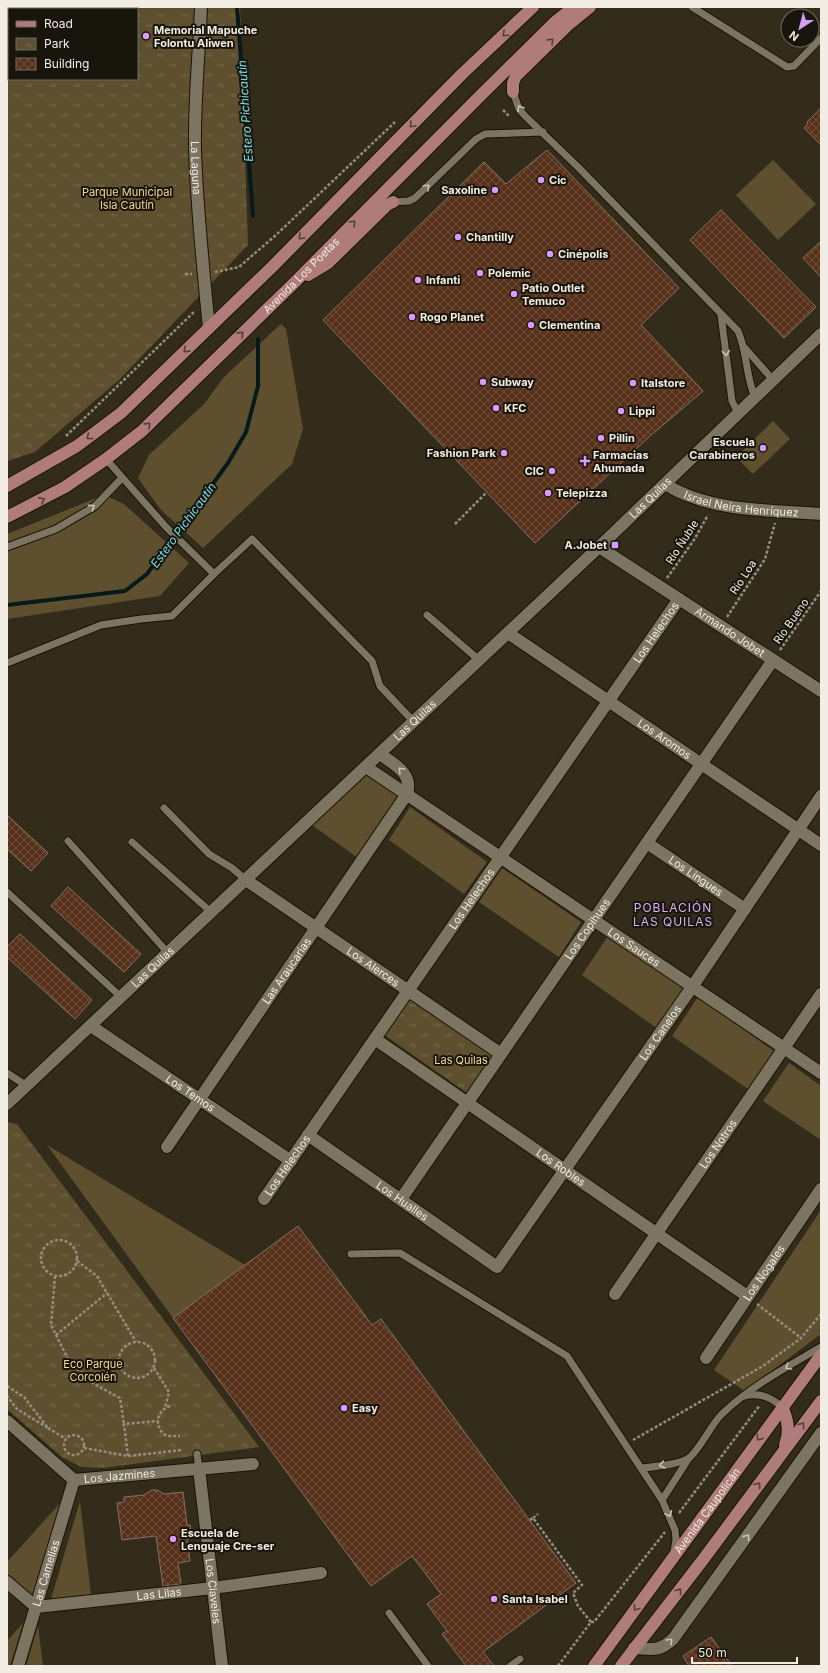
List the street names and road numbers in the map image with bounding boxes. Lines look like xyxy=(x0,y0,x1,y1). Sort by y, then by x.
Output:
street label: La Laguna xyxy=(188,141,204,195)
street label: Avenida Los Poetas xyxy=(260,235,342,316)
street label: Las Quilas xyxy=(626,474,675,521)
street label: Israel Neira Henríquez xyxy=(682,488,799,520)
street label: Río Ñuble xyxy=(663,517,701,567)
street label: Río Loa xyxy=(727,557,759,597)
street label: Río Bueno xyxy=(770,595,812,647)
street label: Los Helechos xyxy=(630,599,682,665)
street label: Armando Jobet xyxy=(692,604,768,660)
street label: Las Quilas xyxy=(391,697,439,744)
street label: Los Aromos xyxy=(635,716,694,762)
street label: Los Lingues xyxy=(666,853,726,899)
street label: Los Helechos xyxy=(446,866,498,932)
street label: Los Copihues xyxy=(561,896,613,962)
street label: Los Sauces xyxy=(605,925,663,970)
street label: Las Araucarias xyxy=(259,935,314,1007)
street label: Las Quilas xyxy=(128,943,177,990)
street label: Los Alerces xyxy=(344,944,402,990)
street label: Los Canelos xyxy=(636,1002,684,1063)
street label: Los Temos xyxy=(163,1072,218,1115)
street label: Los Notros xyxy=(696,1116,740,1171)
street label: Los Helechos xyxy=(261,1132,313,1198)
street label: Los Robles xyxy=(534,1146,588,1190)
street label: Los Hualles xyxy=(374,1178,431,1224)
street label: Los Nogales xyxy=(740,1242,788,1303)
street label: Avenida Caupolicán xyxy=(671,1465,743,1557)
street label: Los Jazmines xyxy=(83,1466,156,1486)
street label: Las Camelias xyxy=(29,1538,63,1608)
street label: Los Claveles xyxy=(202,1558,224,1625)
street label: Las Lilas xyxy=(136,1584,182,1603)

